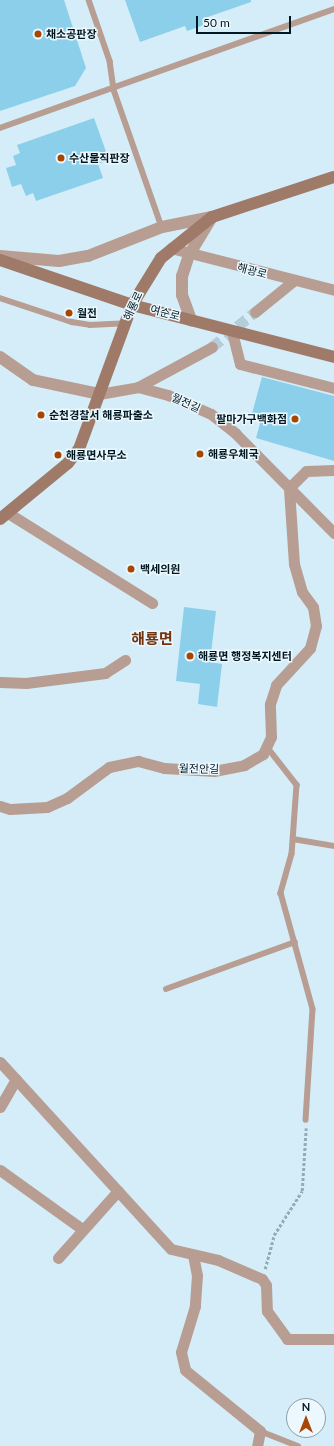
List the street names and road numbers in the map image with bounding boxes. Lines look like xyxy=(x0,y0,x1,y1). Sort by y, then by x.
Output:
street label: 해광로 xyxy=(236,261,268,281)
street label: 해룡로 xyxy=(121,289,145,323)
street label: 여순로 xyxy=(149,303,181,323)
street label: 월전길 xyxy=(169,391,203,415)
street label: 월전안길 xyxy=(179,762,219,776)

